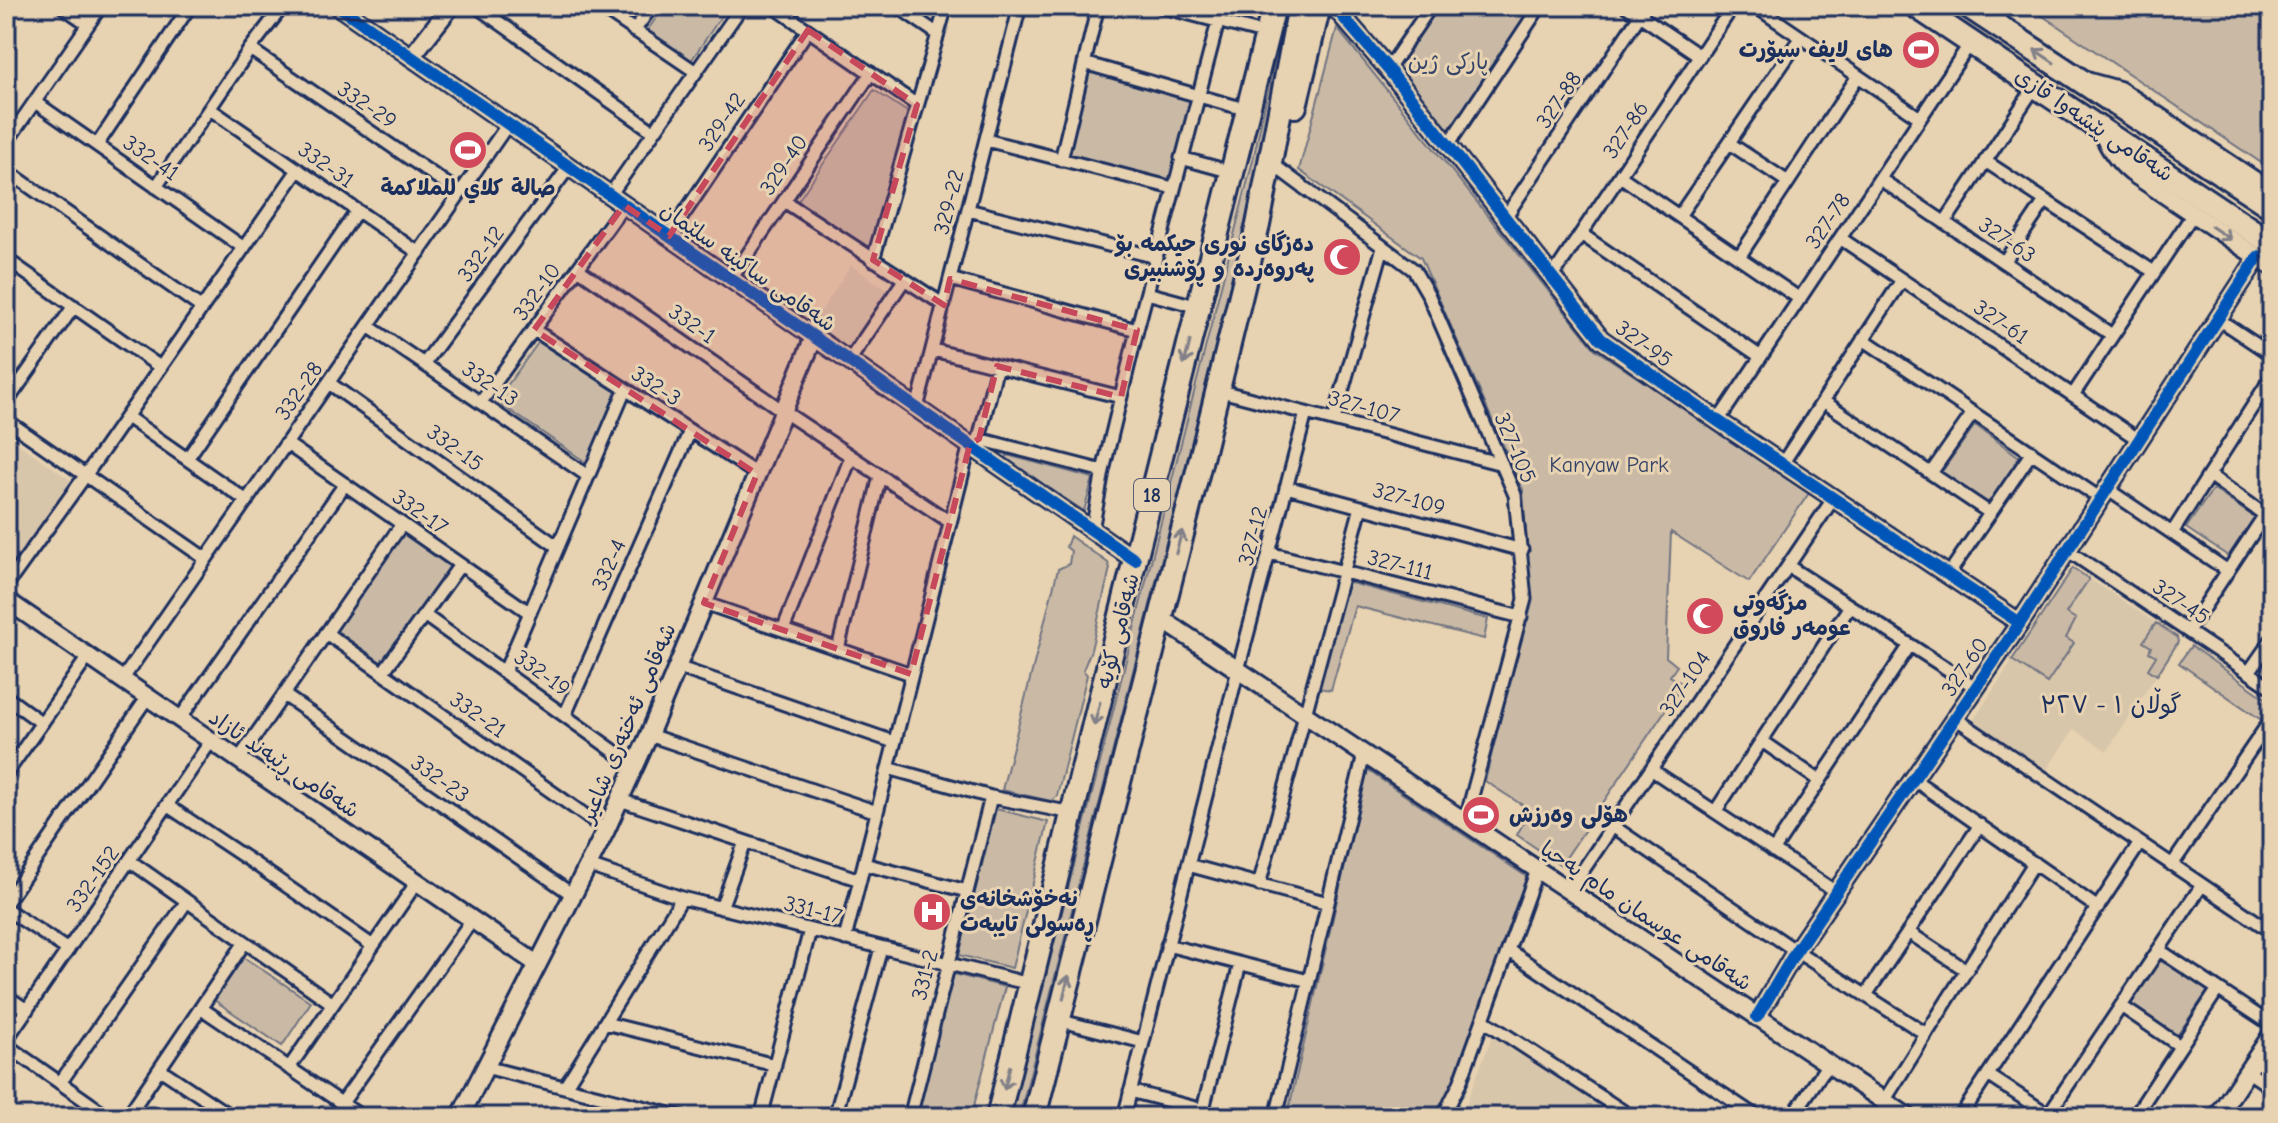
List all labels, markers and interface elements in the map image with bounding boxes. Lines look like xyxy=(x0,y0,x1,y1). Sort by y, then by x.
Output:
sports icon: های لایف سپۆرت xyxy=(1900,29,1942,71)
place label: های لایف سپۆرت xyxy=(1739,37,1893,64)
one-way arrow xyxy=(2033,48,2055,64)
park label: پارکی ژین xyxy=(1408,49,1488,76)
street label: شەقامی پێشەوا قازی xyxy=(2009,62,2178,188)
street label: 327-88 xyxy=(1531,67,1587,133)
street label: 332-29 xyxy=(332,76,402,134)
street label: 329-42 xyxy=(693,88,751,156)
street label: 327-86 xyxy=(1598,96,1654,164)
sports icon: صالة كلاي للملاكمة xyxy=(447,129,489,171)
street label: 332-41 xyxy=(118,130,184,186)
street label: 329-40 xyxy=(754,130,814,200)
street label: 332-31 xyxy=(293,136,359,194)
street label: 329-22 xyxy=(928,167,970,237)
place label: صالة كلاي للملاكمة xyxy=(380,175,556,204)
street label: 327-78 xyxy=(1800,188,1856,254)
street label: شەقامی ساکینە سلێمان xyxy=(655,197,841,338)
street label: 327-63 xyxy=(1974,212,2040,268)
street label: 332-12 xyxy=(452,221,510,287)
one-way arrow xyxy=(2209,225,2232,241)
place label: دەزگای نوری حیکمە بۆ پەروەردە و ڕۆشنبیری xyxy=(1114,230,1315,287)
mosque icon: دەزگای نوری حیکمە بۆ پەروەردە و ڕۆشنبیری xyxy=(1321,236,1363,278)
street label: 332-10 xyxy=(507,258,567,326)
street label: 327-61 xyxy=(1969,294,2033,350)
street label: 332-1 xyxy=(664,299,720,349)
street label: 327-95 xyxy=(1611,315,1677,373)
one-way arrow xyxy=(1179,340,1194,366)
street label: 332-13 xyxy=(457,356,523,412)
street label: 332-28 xyxy=(270,357,328,425)
street label: 332-3 xyxy=(626,360,686,412)
street label: 327-107 xyxy=(1326,385,1403,429)
street label: 327-105 xyxy=(1489,409,1541,487)
street label: 332-15 xyxy=(422,419,488,477)
park label: Kanyaw Park xyxy=(1549,452,1669,478)
street label: 327-109 xyxy=(1370,477,1448,521)
road number: 18 xyxy=(1134,479,1170,511)
street label: 332-17 xyxy=(387,484,453,541)
street label: 327-12 xyxy=(1233,504,1273,568)
one-way arrow xyxy=(1173,530,1188,556)
street label: 332-4 xyxy=(586,535,632,595)
street label: 327-111 xyxy=(1365,544,1435,586)
street label: شەقامی کۆیە xyxy=(1091,571,1146,692)
street label: 327-45 xyxy=(2148,574,2214,630)
place label: مزگەوتی عومەر فاروق xyxy=(1733,589,1851,641)
mosque icon: مزگەوتی عومەر فاروق xyxy=(1684,595,1726,637)
street label: شەقامی ئەختەری شاعیر xyxy=(573,620,683,829)
street label: 327-60 xyxy=(1936,633,1994,701)
street label: 332-19 xyxy=(509,644,575,702)
street label: 327-104 xyxy=(1654,647,1716,721)
street label: 332-21 xyxy=(445,686,511,744)
district label: گوڵان ١ - ٣٢٧ xyxy=(2040,687,2182,720)
one-way arrow xyxy=(1089,701,1104,727)
street label: شەقامی ڕێبەند ئازاد xyxy=(201,704,364,828)
street label: 332-23 xyxy=(406,750,474,808)
sports icon: هۆلی وەرزش xyxy=(1460,794,1502,836)
place label: هۆلی وەرزش xyxy=(1509,802,1628,829)
street label: شەقامی عوسمان مام یەحیا xyxy=(1534,836,1757,999)
street label: 332-152 xyxy=(61,841,125,917)
place label: نەخۆشخانەی ڕەسولی تایبەت xyxy=(960,886,1094,942)
street label: 331-17 xyxy=(781,890,845,930)
hospital icon: نەخۆشخانەی ڕەسولی تایبەت xyxy=(911,891,953,933)
street label: 331-2 xyxy=(906,947,944,1003)
one-way arrow xyxy=(1060,975,1075,1000)
one-way arrow xyxy=(999,1064,1014,1090)

